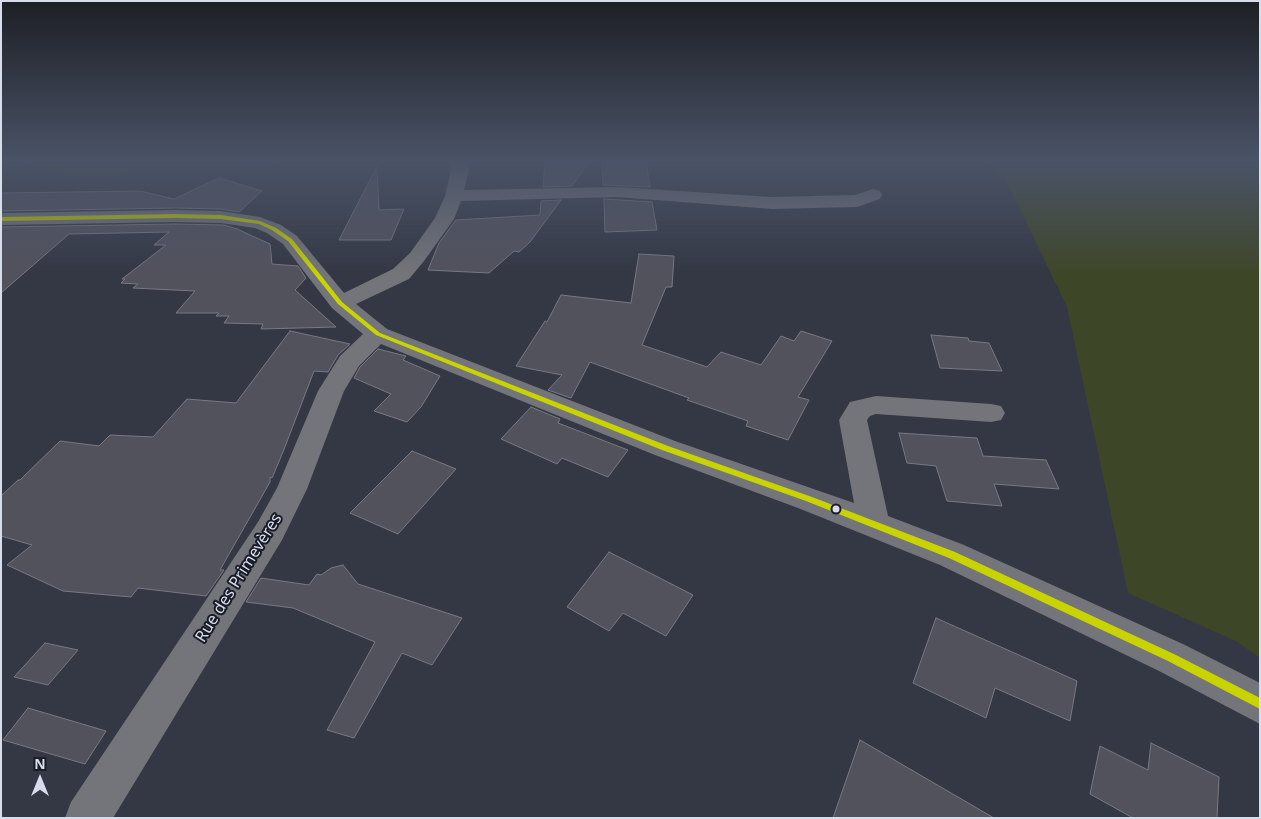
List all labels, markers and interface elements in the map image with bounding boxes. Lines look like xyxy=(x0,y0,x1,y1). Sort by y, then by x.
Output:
unlabelled marker xyxy=(831,504,841,514)
street label: Rue des Primevères xyxy=(192,510,286,646)
north arrow xyxy=(15,754,65,804)
text: N xyxy=(34,754,46,773)

